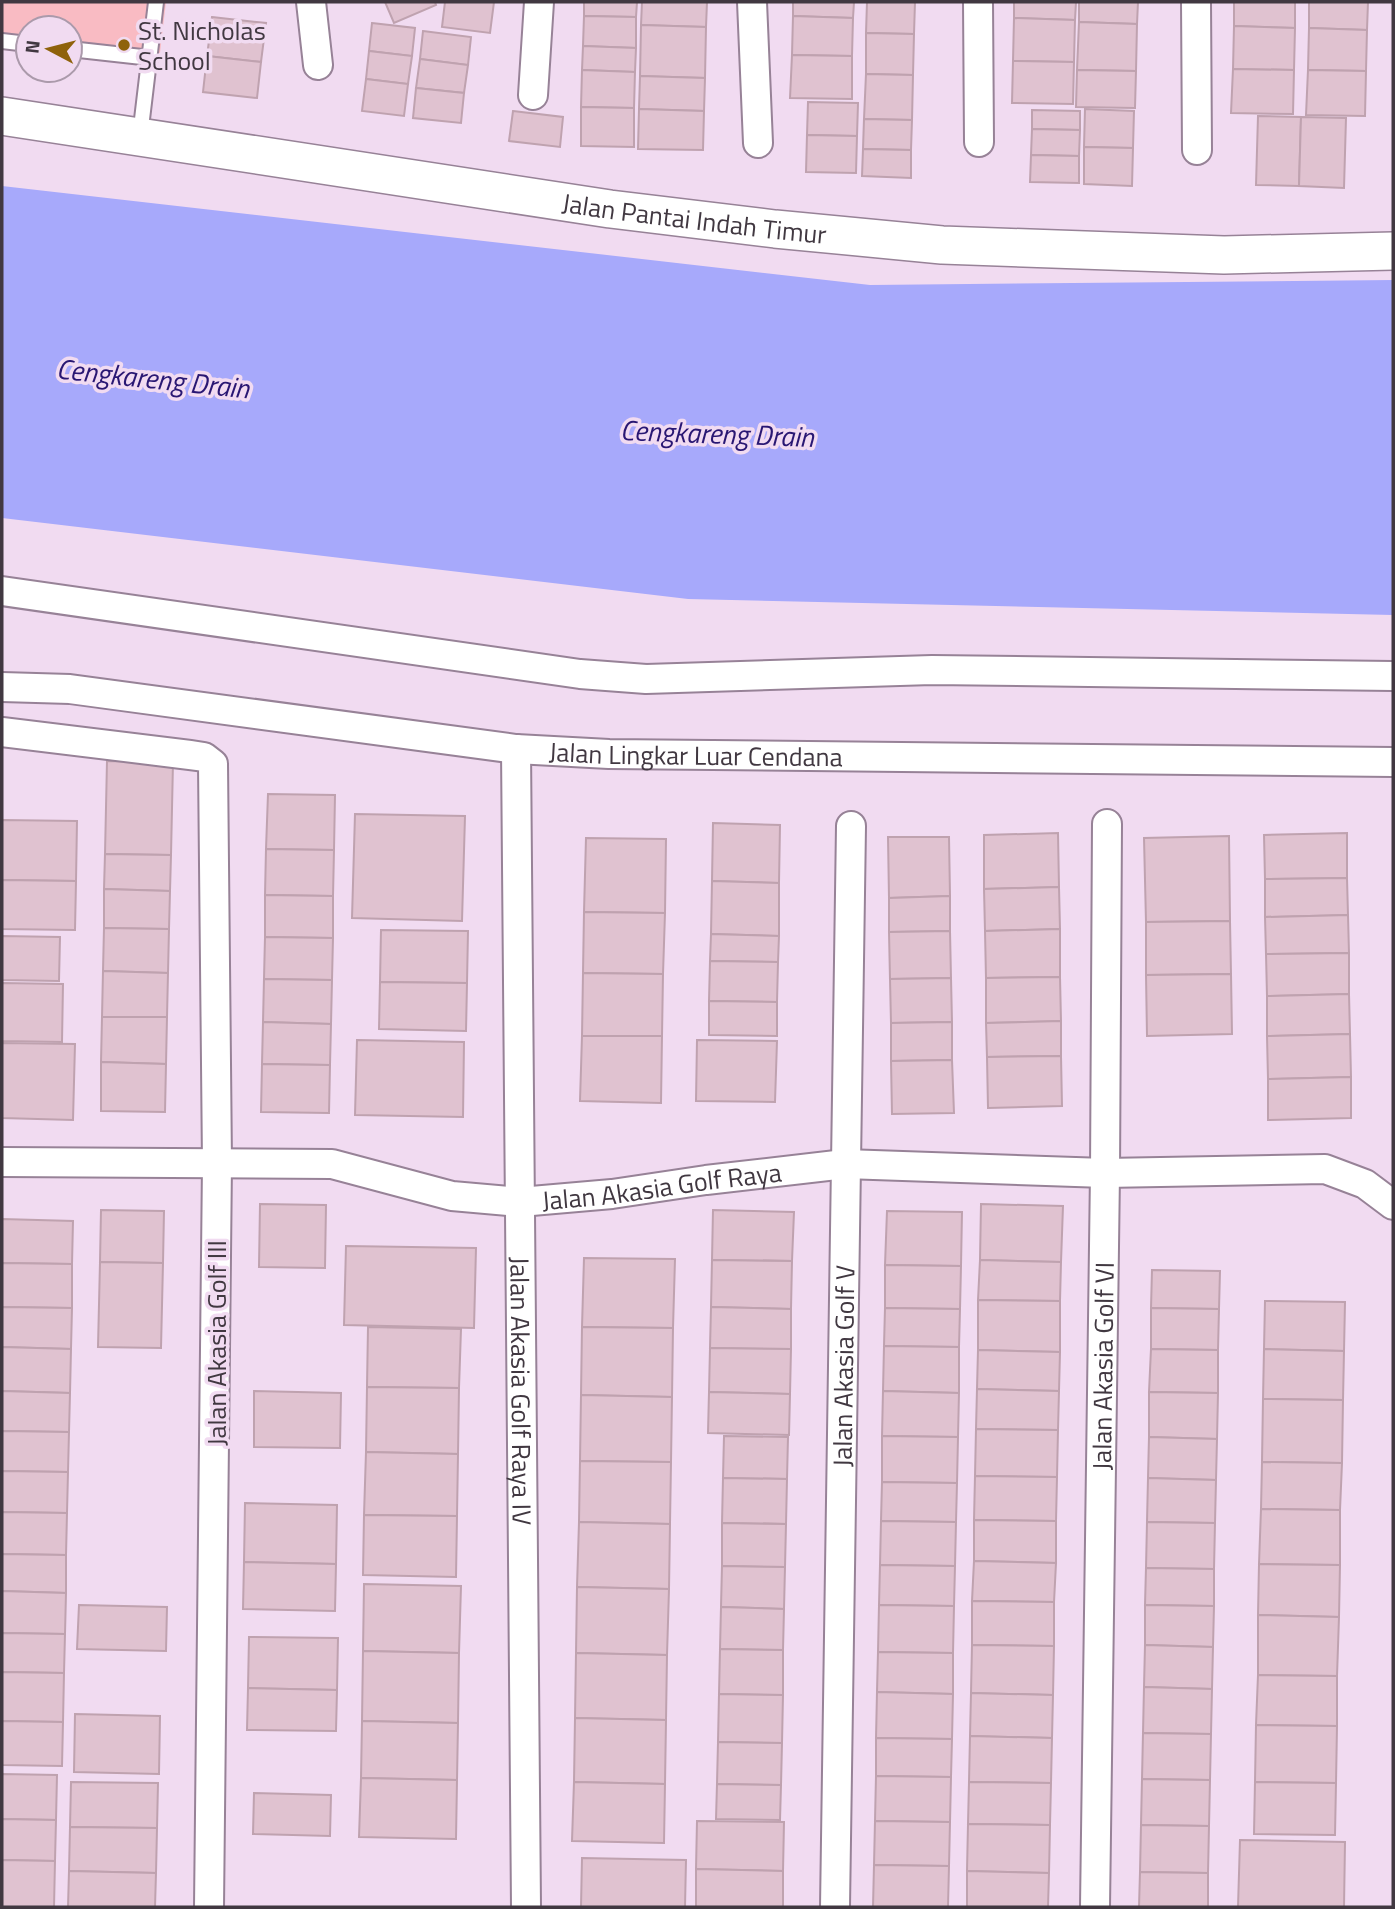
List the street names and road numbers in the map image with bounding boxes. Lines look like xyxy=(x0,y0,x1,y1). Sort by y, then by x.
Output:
street label: Jalan Pantai Indah Timur xyxy=(560,182,828,253)
street label: Jalan Lingkar Luar Cendana xyxy=(548,731,843,776)
street label: Jalan Akasia Golf Raya xyxy=(540,1152,783,1220)
street label: Jalan Akasia Golf III xyxy=(197,1240,236,1446)
street label: Jalan Akasia Golf Raya IV xyxy=(501,1257,542,1525)
street label: Jalan Akasia Golf VI xyxy=(1081,1262,1123,1471)
street label: Jalan Akasia Golf V xyxy=(822,1265,864,1467)

